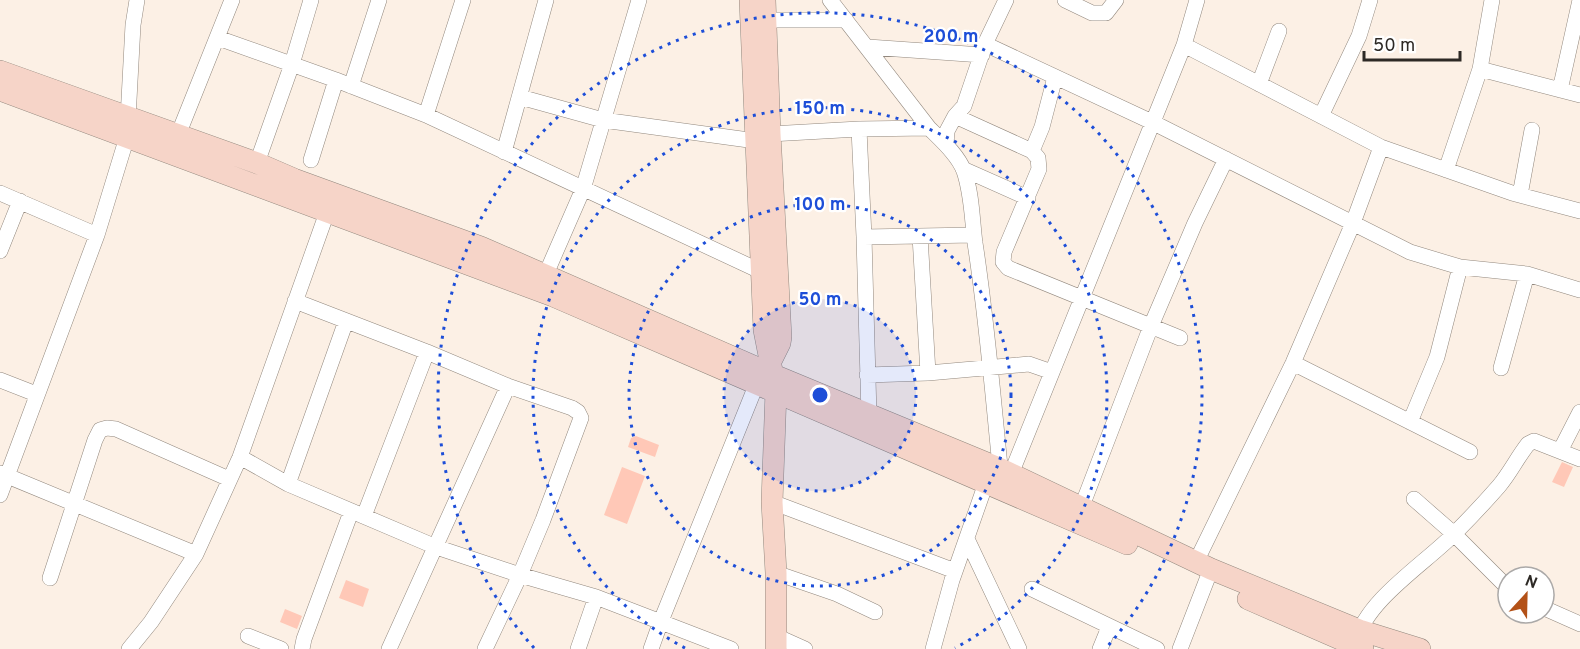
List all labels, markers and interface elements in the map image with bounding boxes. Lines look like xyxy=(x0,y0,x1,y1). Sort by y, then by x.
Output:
scale bar xyxy=(1364,24,1460,62)
text: 200 m xyxy=(923,26,979,49)
text: 50 m xyxy=(1373,35,1415,58)
text: 150 m xyxy=(795,98,845,121)
text: 100 m xyxy=(794,194,846,217)
text: 50 m xyxy=(798,289,842,312)
centre of rings xyxy=(810,385,830,405)
north arrow xyxy=(1496,565,1556,625)
text: N xyxy=(1522,572,1540,594)

